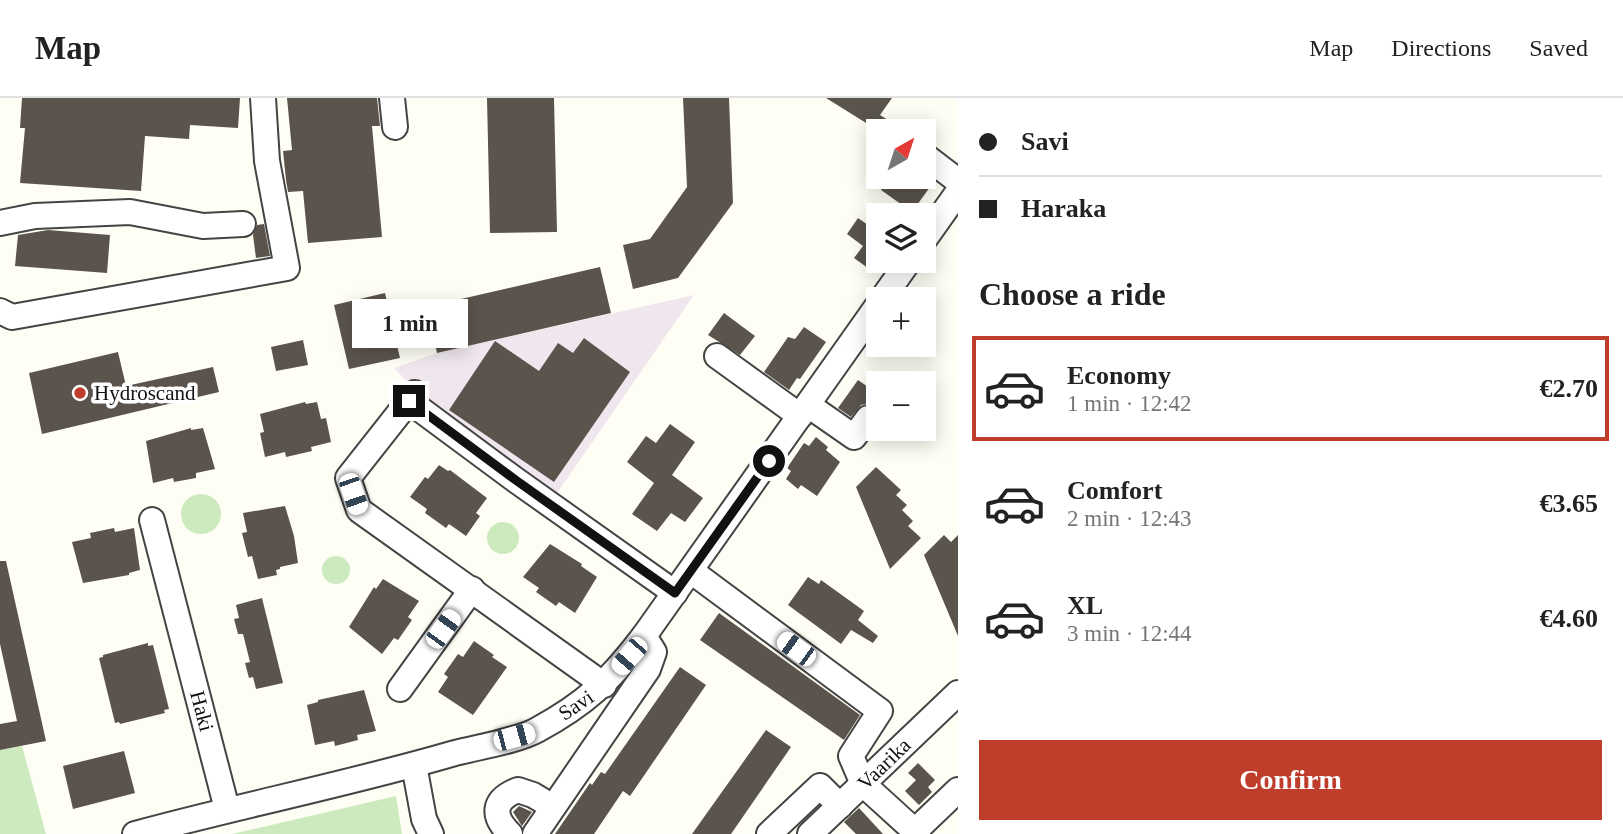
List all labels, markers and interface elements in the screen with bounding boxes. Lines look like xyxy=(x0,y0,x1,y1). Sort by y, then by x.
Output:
text: Map xyxy=(35,30,101,66)
text: Map xyxy=(1309,35,1353,61)
text: Directions xyxy=(1391,35,1491,61)
text: Saved xyxy=(1529,35,1588,61)
north arrow xyxy=(866,119,936,189)
map controls xyxy=(866,119,936,441)
text: Savi xyxy=(1021,127,1069,156)
text: Haraka xyxy=(1021,194,1106,223)
button: layers xyxy=(866,203,936,273)
text: Choose a ride xyxy=(979,276,1166,312)
button: + xyxy=(866,287,936,357)
callout: 1 min xyxy=(351,300,467,348)
text: 1 min xyxy=(382,311,438,336)
icon: car xyxy=(983,357,1046,420)
text: Economy xyxy=(1067,361,1171,390)
button: − xyxy=(866,371,936,441)
text: €2.70 xyxy=(1540,374,1598,403)
place label: Hydroscand xyxy=(94,381,196,405)
marker: Hydroscand xyxy=(72,385,88,401)
route end xyxy=(393,385,425,417)
text: 1 min · 12:42 xyxy=(1067,391,1192,416)
route start xyxy=(753,445,785,477)
car xyxy=(337,471,370,517)
icon: car xyxy=(983,472,1046,535)
text: Comfort xyxy=(1067,476,1162,505)
text: €3.65 xyxy=(1540,489,1598,518)
text: 2 min · 12:43 xyxy=(1067,506,1192,531)
icon: car xyxy=(983,587,1046,650)
text: XL xyxy=(1067,591,1103,620)
text: €4.60 xyxy=(1540,604,1598,633)
car xyxy=(423,606,464,652)
text: 3 min · 12:44 xyxy=(1067,621,1192,646)
car xyxy=(773,628,820,670)
car xyxy=(608,633,651,679)
street label: Savi xyxy=(554,685,598,725)
street label: Haki xyxy=(185,688,219,734)
car xyxy=(491,721,538,753)
street label: Vaarika xyxy=(853,733,916,795)
button: Confirm xyxy=(979,740,1602,820)

